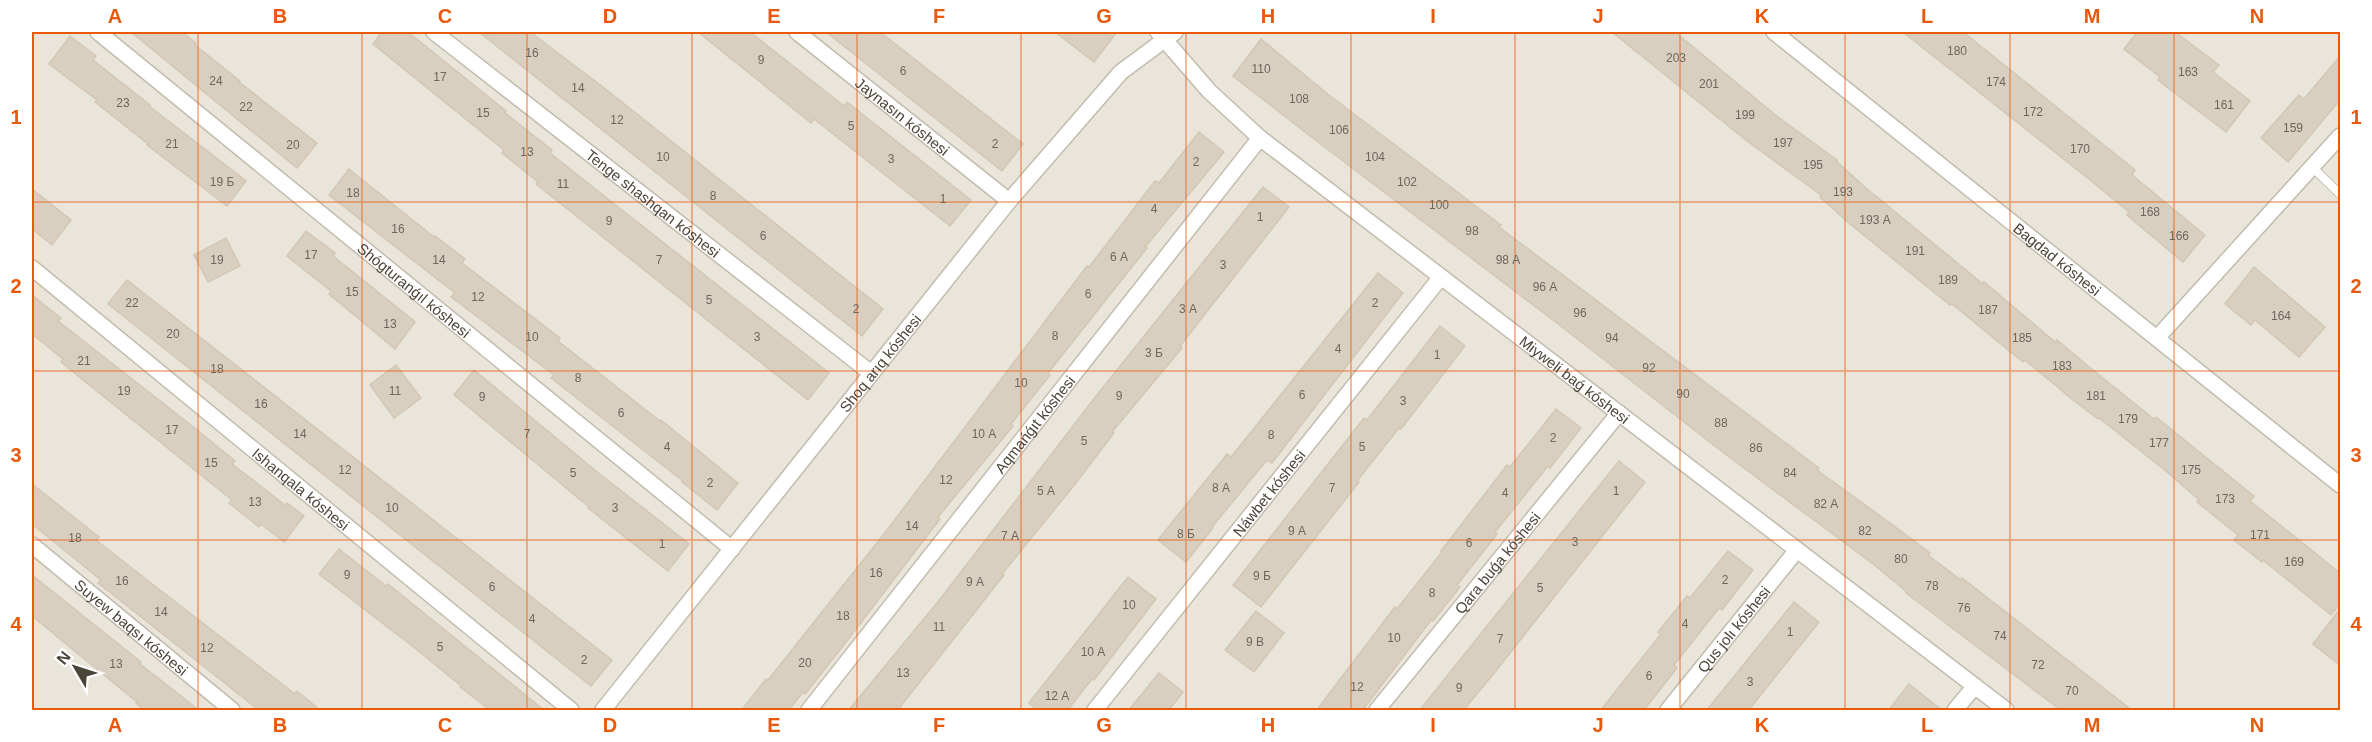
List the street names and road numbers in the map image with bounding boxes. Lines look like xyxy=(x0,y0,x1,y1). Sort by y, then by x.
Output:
street label: Jaynasın kóshesi xyxy=(852,74,953,159)
street label: Tenge shashqan kóshesi xyxy=(583,146,724,261)
street label: Bagdad kóshesi xyxy=(2010,219,2104,299)
street label: Shógturanǵıl kóshesi xyxy=(355,239,474,341)
street label: Shoq arıq kóshesi xyxy=(836,311,924,415)
street label: Miyweli baǵ kóshesi xyxy=(1517,332,1633,427)
street label: Aqmańǵıt kóshesi xyxy=(991,372,1078,476)
street label: Ishanqala kóshesi xyxy=(249,444,353,533)
street label: Náwbet kóshesi xyxy=(1229,446,1308,540)
street label: Qara buǵa kóshesi xyxy=(1451,509,1543,617)
street label: Suyew baqsı kóshesi xyxy=(72,576,191,679)
street label: Qus jolı kóshesi xyxy=(1693,582,1773,676)

